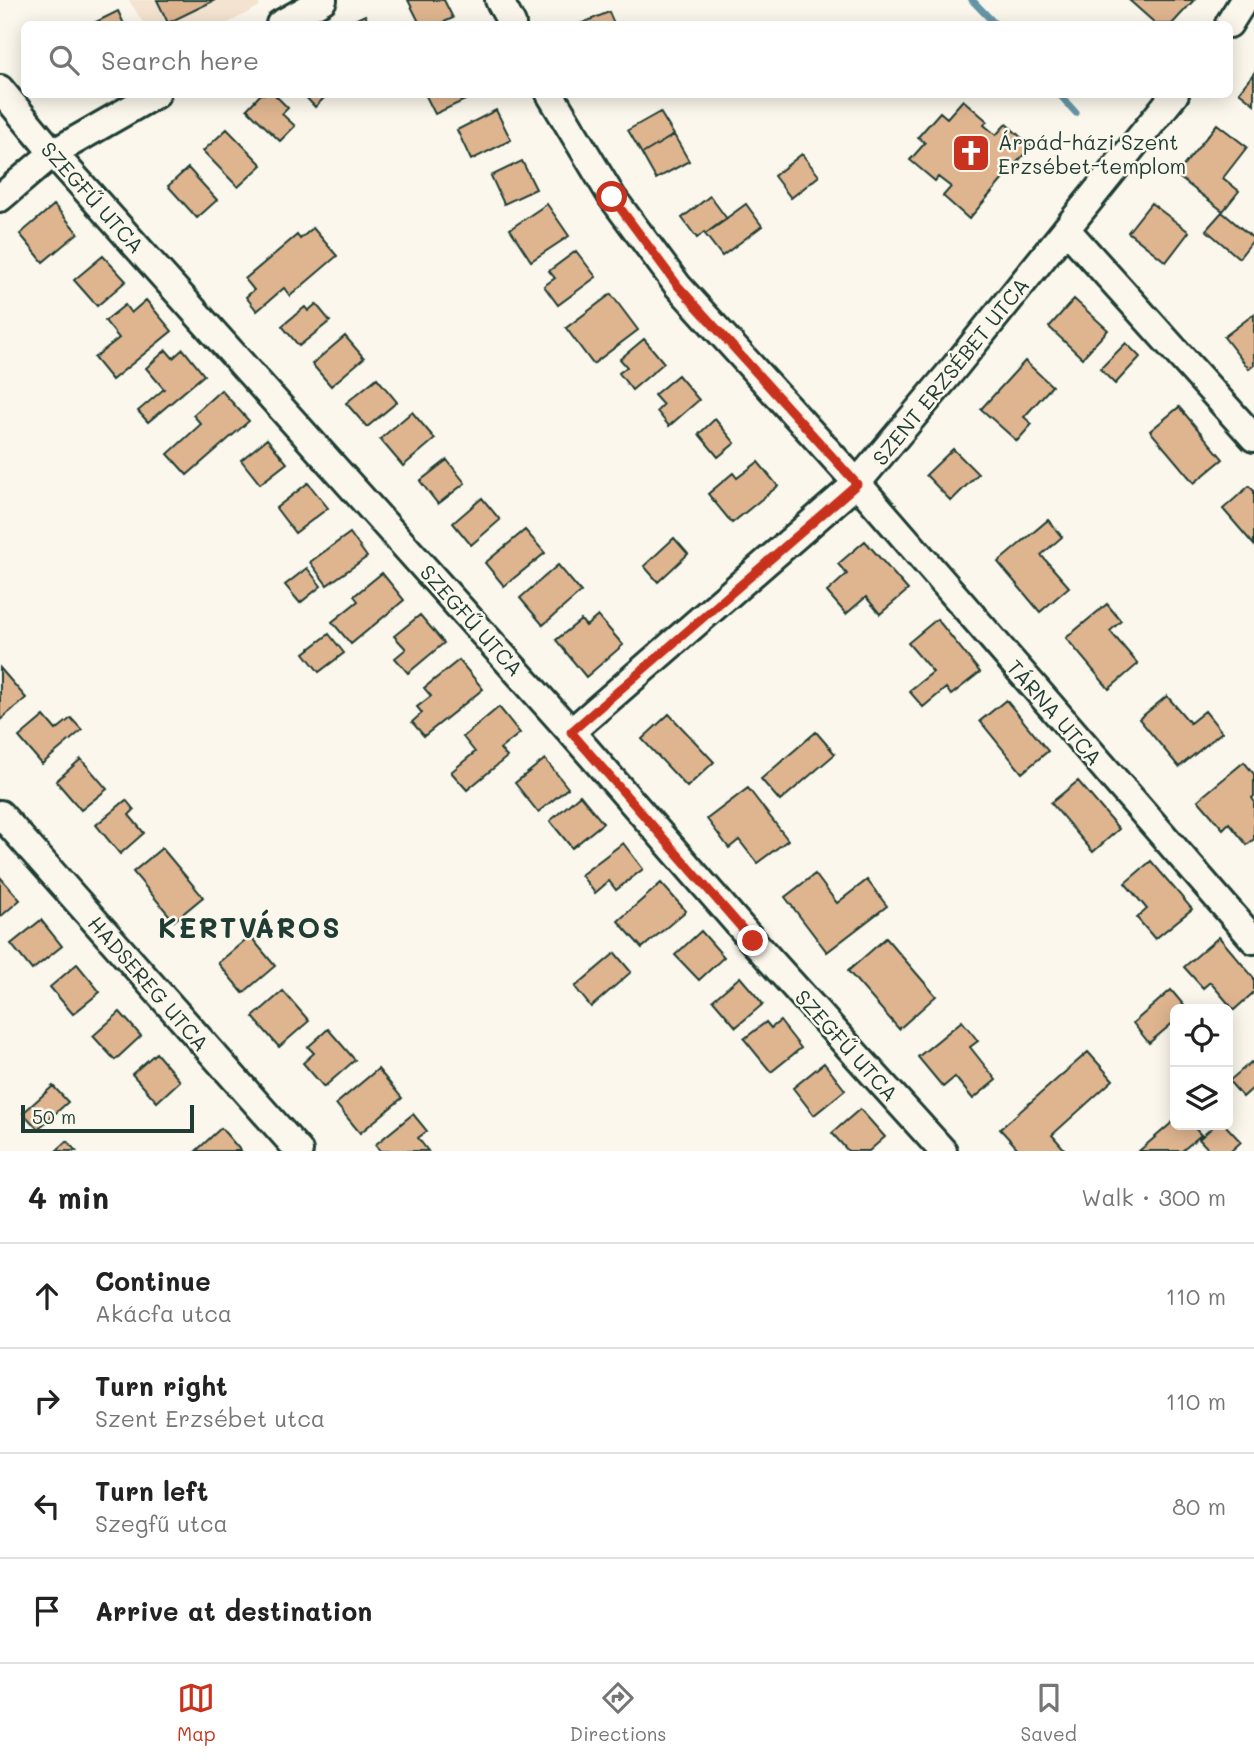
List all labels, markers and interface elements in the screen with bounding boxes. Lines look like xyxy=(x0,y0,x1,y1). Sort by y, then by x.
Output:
search box xyxy=(21,21,1233,98)
icon: search xyxy=(45,41,83,79)
text: Search here xyxy=(101,43,259,77)
place label: Árpád-házi Szent Erzsébet-templom xyxy=(998,128,1186,179)
church icon: Árpád-házi Szent Erzsébet-templom xyxy=(950,132,992,174)
street label: SZEGFŰ UTCA xyxy=(36,135,150,259)
route start xyxy=(596,181,627,212)
street label: SZENT ERZSÉBET UTCA xyxy=(866,272,1034,470)
street label: SZEGFŰ UTCA xyxy=(415,558,529,682)
street label: TÁRNA UTCA xyxy=(1002,653,1108,771)
district label: KERTVÁROS xyxy=(158,909,342,945)
street label: HADSEREG UTCA xyxy=(83,910,215,1056)
route end xyxy=(737,925,768,956)
street label: SZEGFŰ UTCA xyxy=(790,983,904,1107)
map controls xyxy=(1170,1004,1233,1130)
button: locate xyxy=(1170,1004,1233,1067)
button: layers xyxy=(1170,1067,1233,1130)
scale bar xyxy=(21,1102,194,1134)
text: 50 m xyxy=(32,1104,76,1129)
text: 4 min xyxy=(28,1177,109,1217)
text: Walk · 300 m xyxy=(1081,1182,1226,1212)
text: Continue xyxy=(95,1264,211,1298)
icon: ahead xyxy=(28,1277,66,1315)
text: 110 m xyxy=(1166,1281,1226,1311)
text: Akácfa utca xyxy=(95,1298,232,1328)
text: Turn right xyxy=(95,1369,228,1403)
icon: right xyxy=(28,1382,66,1420)
text: 110 m xyxy=(1166,1386,1226,1416)
text: Szent Erzsébet utca xyxy=(95,1403,325,1433)
text: Turn left xyxy=(95,1474,208,1508)
icon: left xyxy=(28,1487,66,1525)
text: 80 m xyxy=(1172,1491,1226,1521)
text: Szegfű utca xyxy=(95,1508,228,1538)
icon: arrive xyxy=(28,1592,66,1630)
text: Arrive at destination xyxy=(95,1594,372,1628)
tab: Map xyxy=(177,1679,216,1746)
tab: Directions xyxy=(570,1679,666,1746)
tab: Saved xyxy=(1021,1679,1077,1746)

